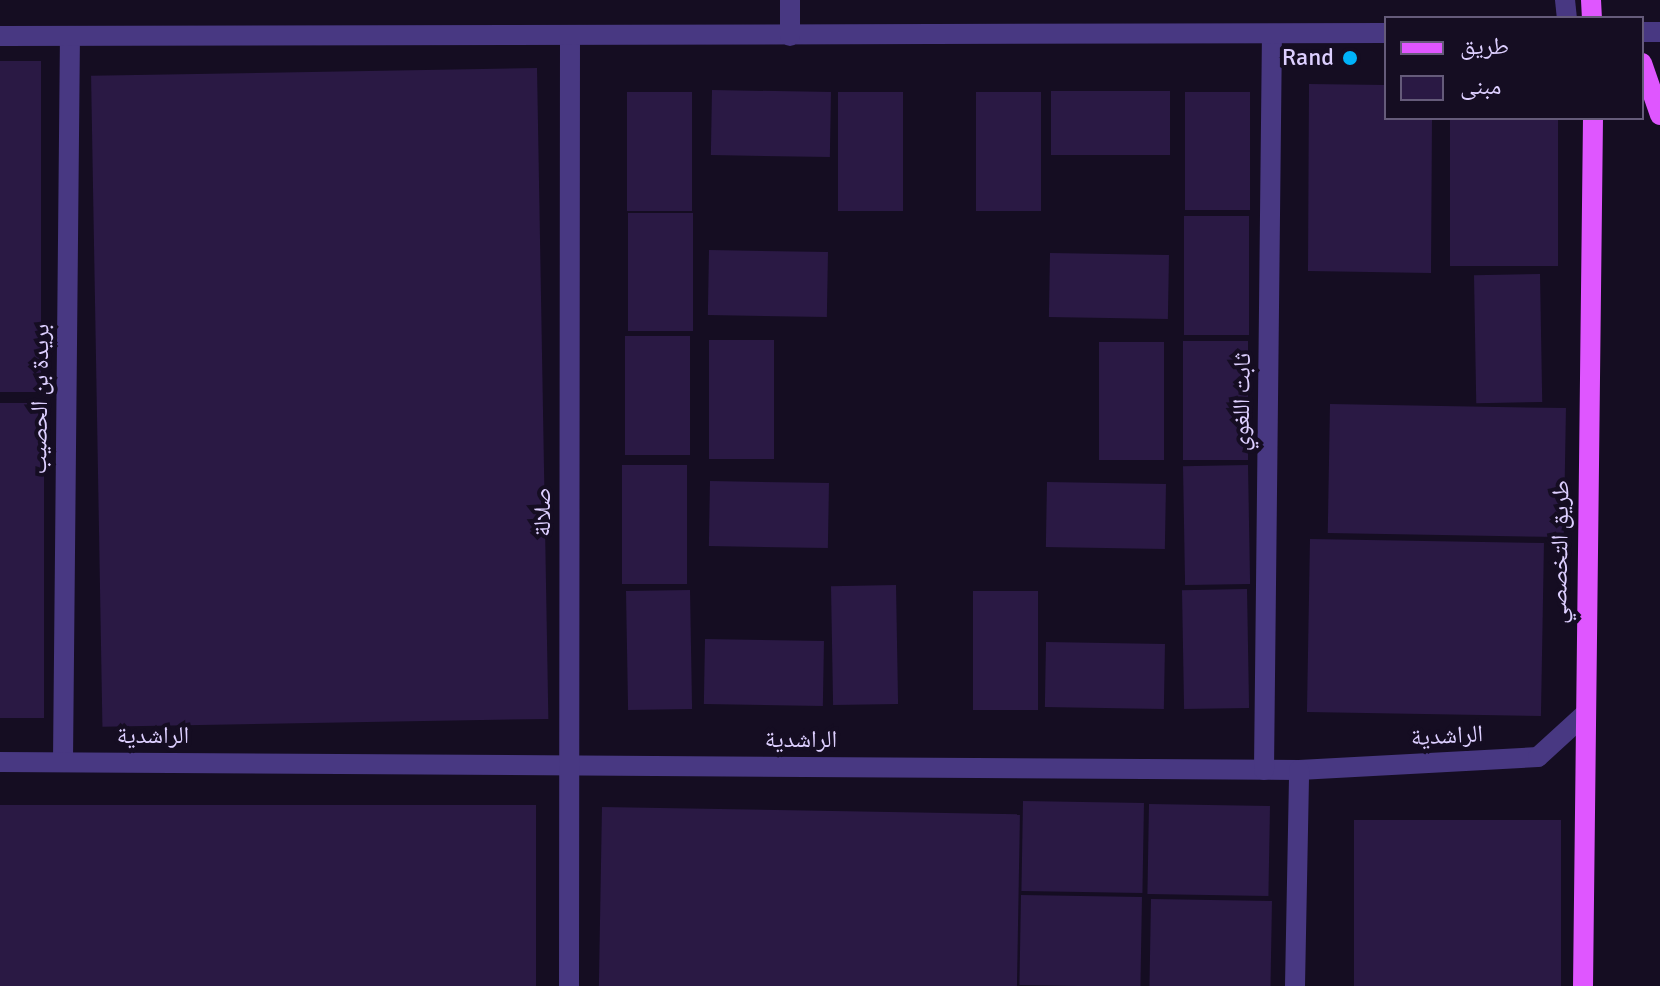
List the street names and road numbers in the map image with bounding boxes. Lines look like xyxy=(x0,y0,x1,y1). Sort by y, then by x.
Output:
street label: بريدة بن الحصيب xyxy=(24,323,56,475)
street label: ثابت اللغوي xyxy=(1227,353,1257,451)
street label: طريق التخصصي xyxy=(1544,480,1576,624)
street label: صلالة xyxy=(529,487,557,537)
street label: الراشدية xyxy=(1410,720,1484,752)
street label: الراشدية xyxy=(117,722,189,750)
street label: الراشدية xyxy=(765,726,837,754)

